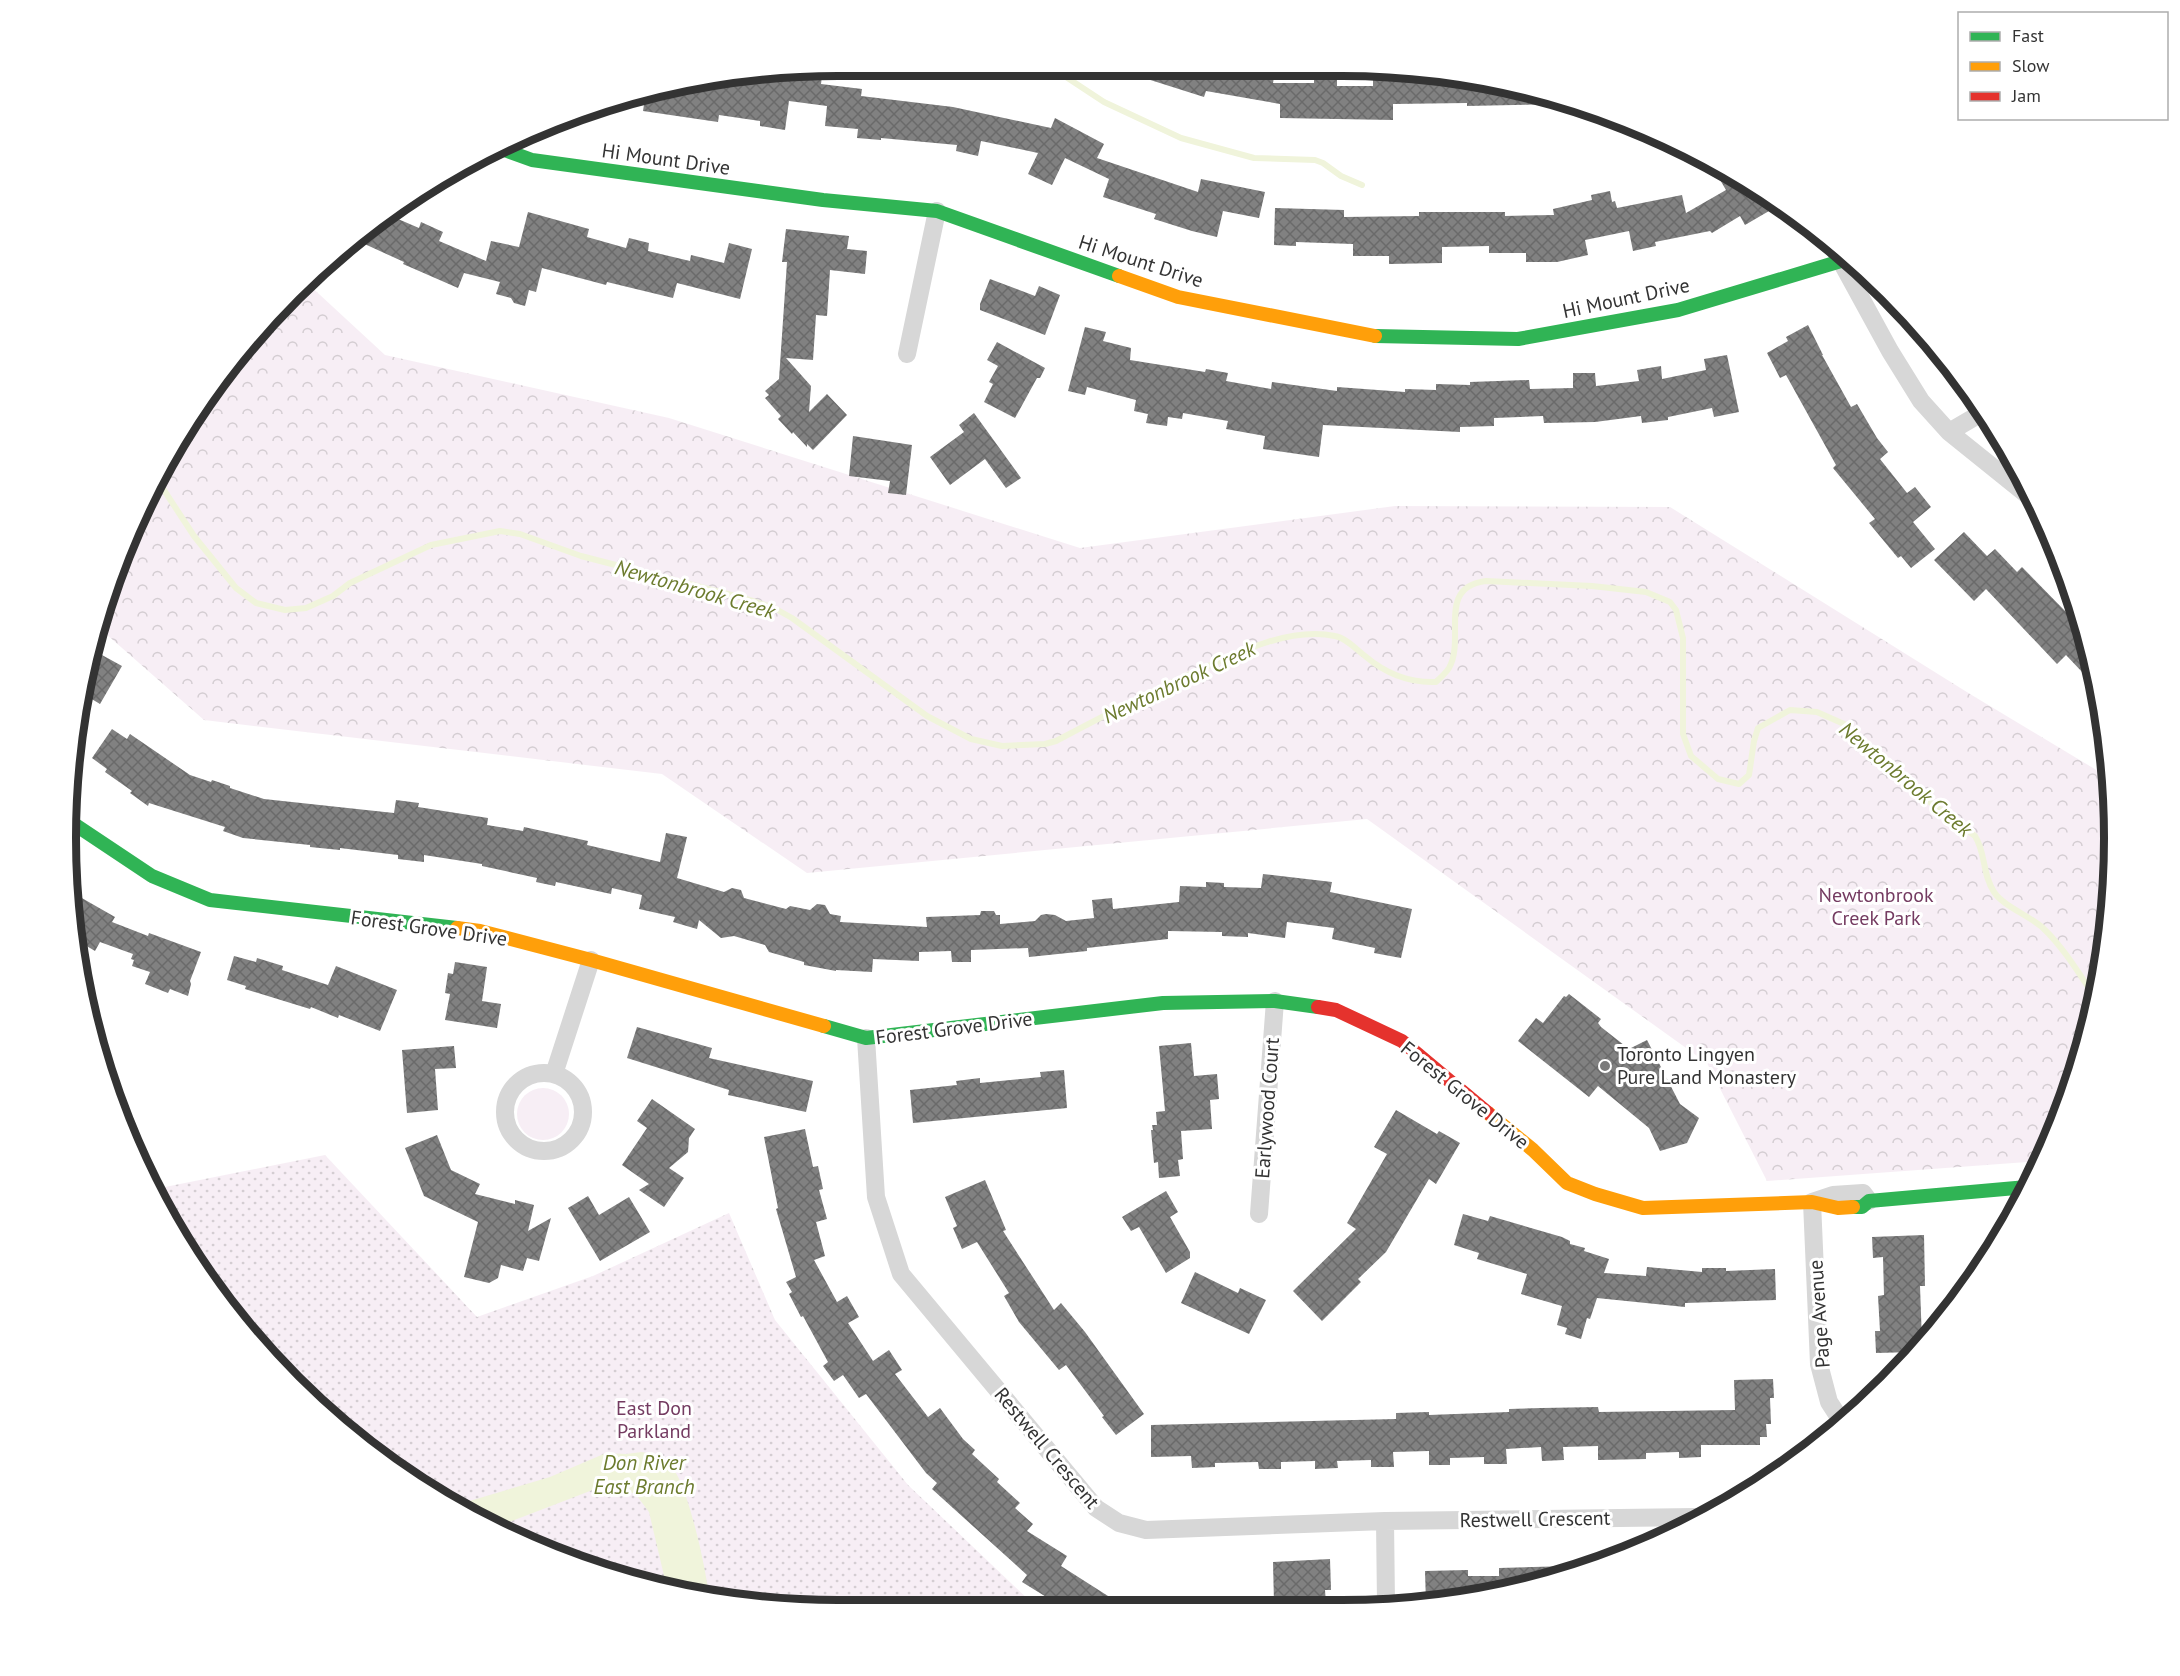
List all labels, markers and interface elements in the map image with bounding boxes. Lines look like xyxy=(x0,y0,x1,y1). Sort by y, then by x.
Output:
legend xyxy=(1958,12,2168,120)
text: Fast xyxy=(2012,24,2044,47)
text: Slow xyxy=(2012,54,2050,77)
text: Jam xyxy=(2011,84,2041,107)
street label: Hi Mount Drive xyxy=(600,137,732,181)
street label: Hi Mount Drive xyxy=(1075,229,1207,293)
street label: Hi Mount Drive xyxy=(1560,272,1692,324)
water label: Newtonbrook Creek xyxy=(612,553,780,625)
water label: Newtonbrook Creek xyxy=(1098,634,1261,729)
water label: Newtonbrook Creek xyxy=(1834,715,1979,844)
park label: Newtonbrook Creek Park xyxy=(1819,882,1934,931)
street label: Forest Grove Drive xyxy=(349,904,509,952)
street label: Forest Grove Drive xyxy=(874,1005,1034,1051)
street label: Forest Grove Drive xyxy=(1395,1035,1535,1155)
street label: Earlywood Court xyxy=(1249,1036,1285,1179)
place label: Toronto Lingyen Pure Land Monastery xyxy=(1617,1041,1797,1090)
marker: Toronto Lingyen Pure Land Monastery xyxy=(1598,1059,1612,1073)
street label: Page Avenue xyxy=(1802,1259,1836,1369)
street label: Restwell Crescent xyxy=(989,1382,1106,1514)
park label: East Don Parkland xyxy=(616,1395,692,1444)
water label: Don River East Branch xyxy=(593,1449,695,1500)
street label: Restwell Crescent xyxy=(1459,1505,1611,1533)

